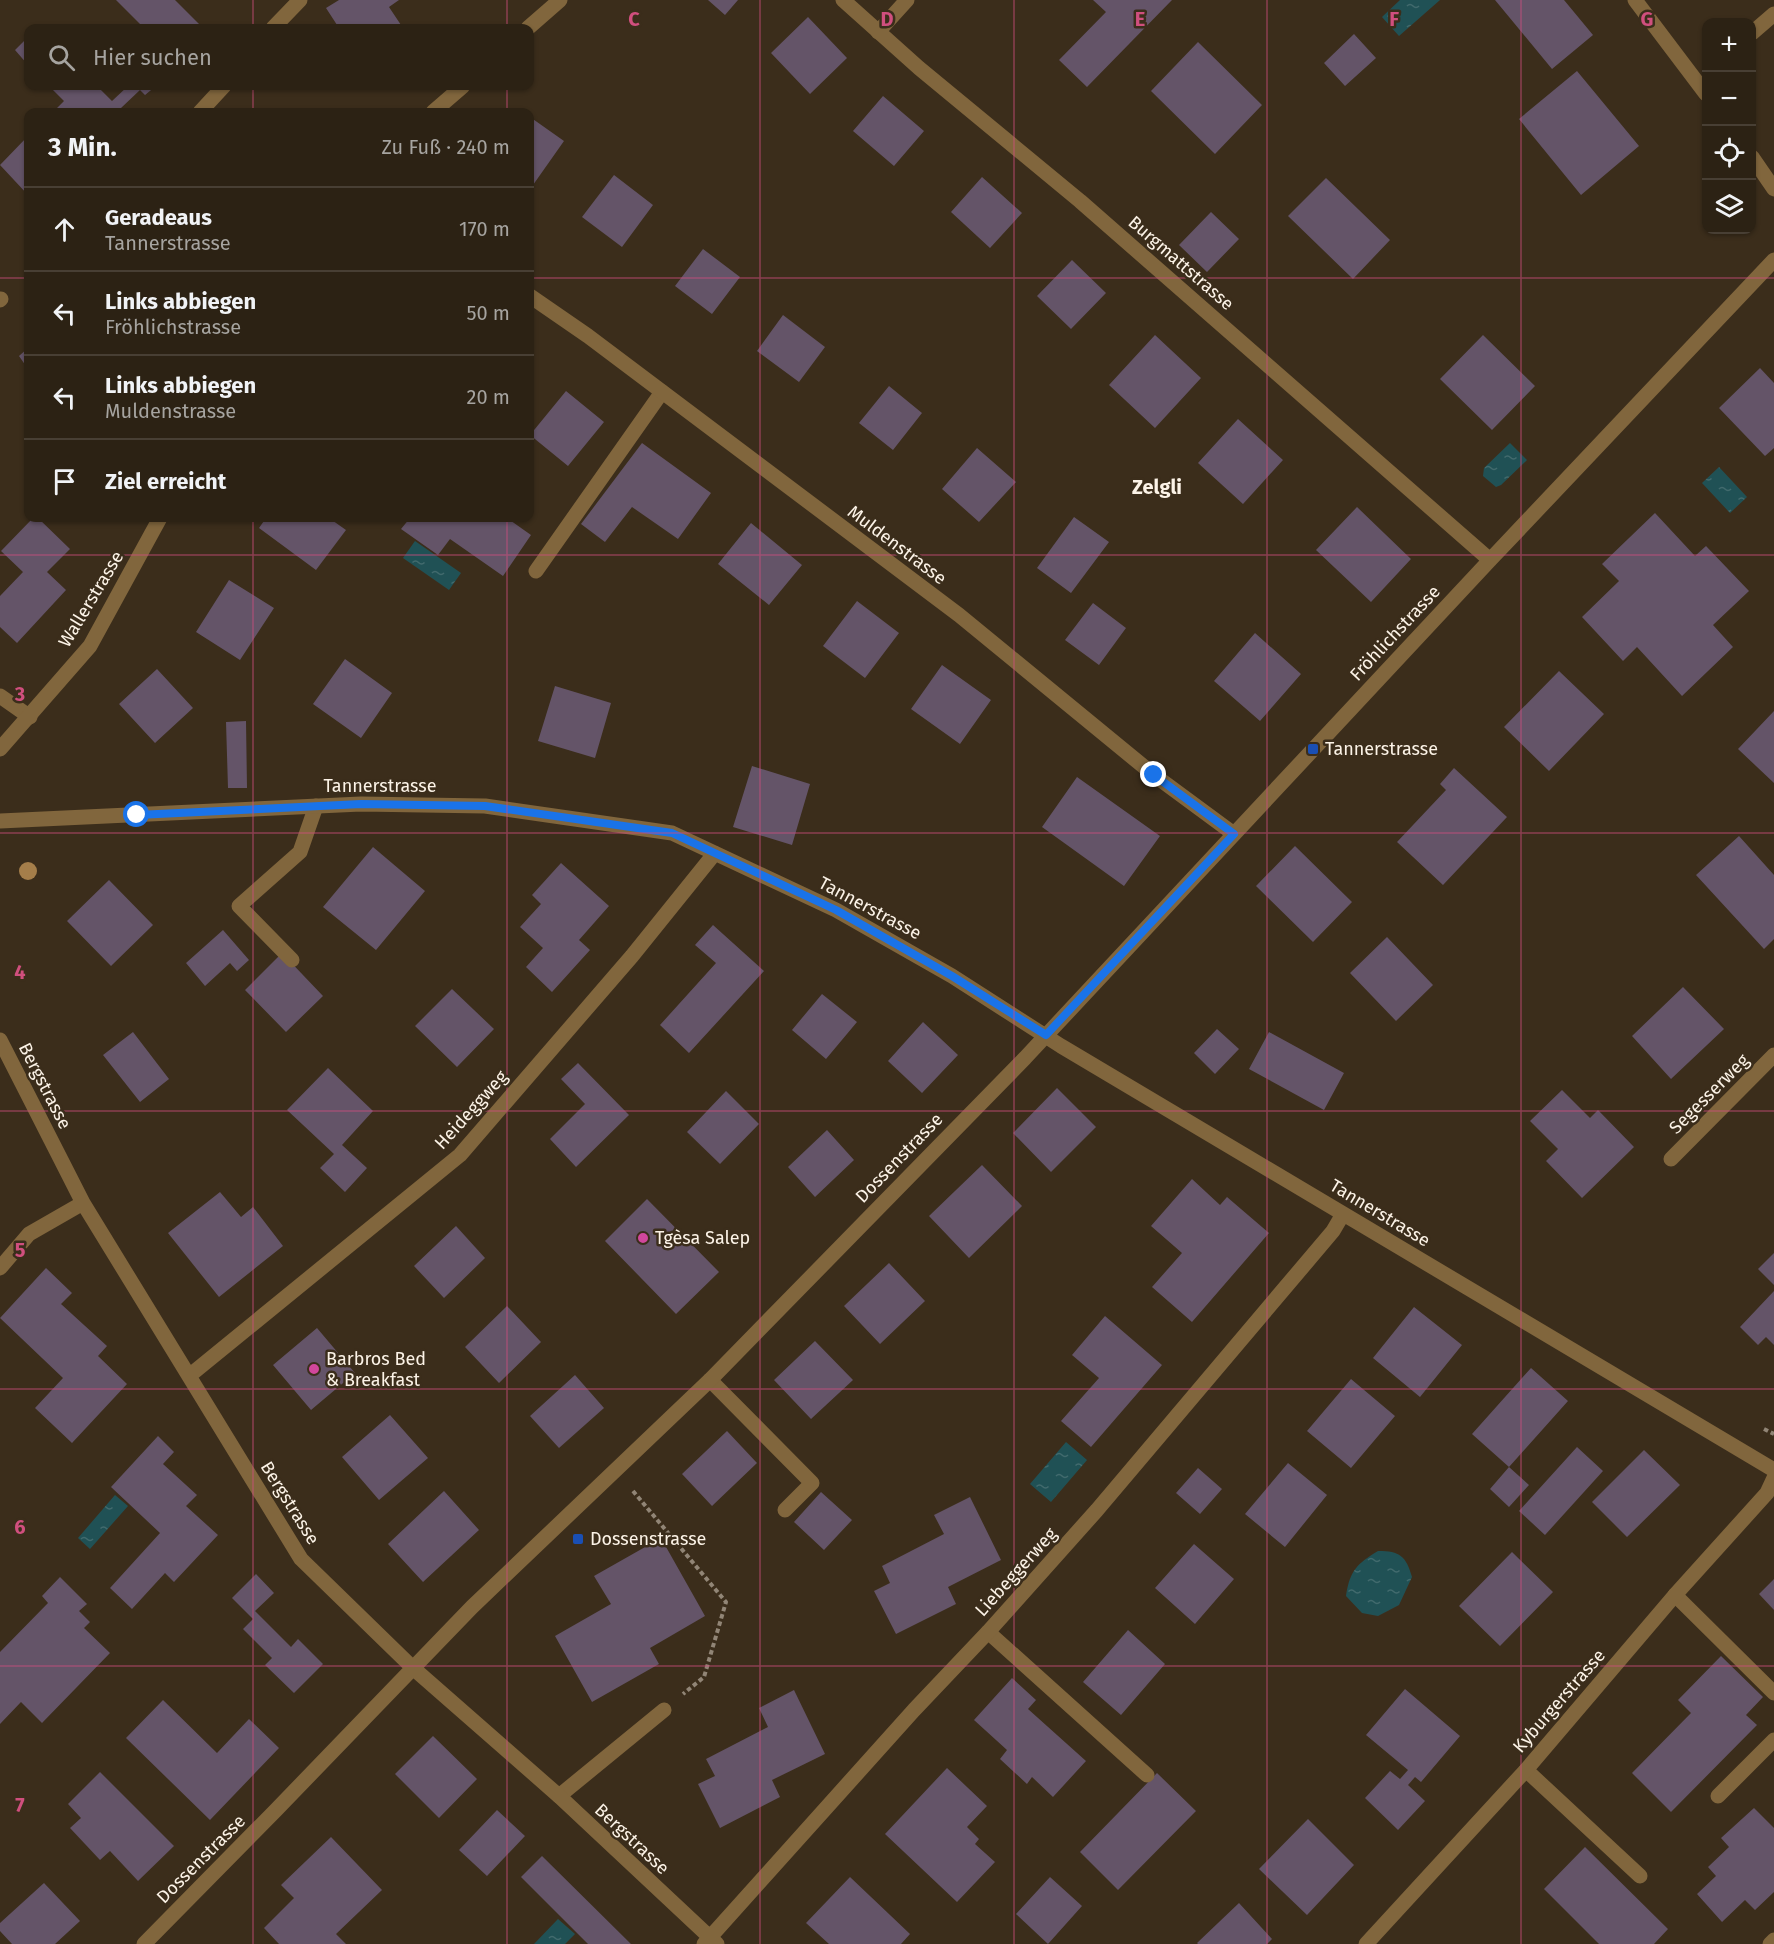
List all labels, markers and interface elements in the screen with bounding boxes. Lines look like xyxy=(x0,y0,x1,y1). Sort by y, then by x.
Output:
text: C xyxy=(628,7,640,31)
text: D xyxy=(880,7,894,31)
text: E xyxy=(1135,7,1145,31)
text: F xyxy=(1389,7,1399,31)
text: G xyxy=(1641,7,1653,31)
map controls xyxy=(1702,18,1756,234)
button: + xyxy=(1702,18,1756,72)
search box xyxy=(24,24,534,90)
icon: search xyxy=(45,41,78,74)
text: Hier suchen xyxy=(93,44,212,71)
button: − xyxy=(1702,72,1756,126)
button: locate xyxy=(1702,126,1756,180)
text: 3 Min. xyxy=(48,132,117,163)
text: Zu Fuß · 240 m xyxy=(381,135,510,159)
button: layers xyxy=(1702,180,1756,234)
text: Geradeaus xyxy=(105,204,212,231)
street label: Burgmattstrasse xyxy=(1124,211,1238,315)
icon: ahead xyxy=(48,213,81,246)
text: 170 m xyxy=(459,217,510,241)
text: Tannerstrasse xyxy=(105,231,231,255)
text: Links abbiegen xyxy=(105,288,256,315)
icon: left xyxy=(48,297,81,330)
text: 50 m xyxy=(466,301,510,325)
text: Fröhlichstrasse xyxy=(105,315,241,339)
text: Links abbiegen xyxy=(105,372,256,399)
icon: left xyxy=(48,381,81,414)
text: 20 m xyxy=(467,385,510,409)
text: Muldenstrasse xyxy=(105,399,236,423)
icon: arrive xyxy=(48,465,81,498)
text: Ziel erreicht xyxy=(105,468,226,495)
district label: Zelgli xyxy=(1132,475,1182,499)
street label: Muldenstrasse xyxy=(843,501,951,589)
street label: Wallerstrasse xyxy=(54,547,128,651)
street label: Fröhlichstrasse xyxy=(1345,581,1445,685)
text: 3 xyxy=(14,682,25,706)
place label: Tannerstrasse xyxy=(1325,738,1438,760)
marker: Tannerstrasse xyxy=(1306,742,1320,756)
route end xyxy=(1140,761,1166,787)
street label: Tannerstrasse xyxy=(323,775,437,797)
route start xyxy=(123,801,149,827)
street label: Tannerstrasse xyxy=(815,872,925,944)
text: 4 xyxy=(14,960,26,984)
street label: Bergstrasse xyxy=(14,1039,76,1133)
street label: Segesserweg xyxy=(1664,1049,1754,1139)
street label: Heideggweg xyxy=(430,1066,513,1154)
street label: Dossenstrasse xyxy=(851,1109,947,1207)
street label: Tannerstrasse xyxy=(1326,1174,1434,1252)
place label: Tgèsa Salep xyxy=(655,1227,750,1249)
marker: Tgèsa Salep xyxy=(636,1231,650,1245)
text: 5 xyxy=(15,1238,26,1262)
place label: Barbros Bed & Breakfast xyxy=(326,1348,426,1391)
marker: Barbros Bed & Breakfast xyxy=(307,1362,321,1376)
street label: Bergstrasse xyxy=(256,1457,324,1549)
text: 6 xyxy=(14,1515,26,1539)
street label: Liebeggerweg xyxy=(970,1523,1062,1621)
place label: Dossenstrasse xyxy=(590,1528,706,1550)
marker: Dossenstrasse xyxy=(571,1532,585,1546)
street label: Kyburgerstrasse xyxy=(1508,1645,1610,1757)
text: 7 xyxy=(15,1793,25,1817)
street label: Bergstrasse xyxy=(590,1799,674,1879)
street label: Dossenstrasse xyxy=(152,1810,250,1908)

